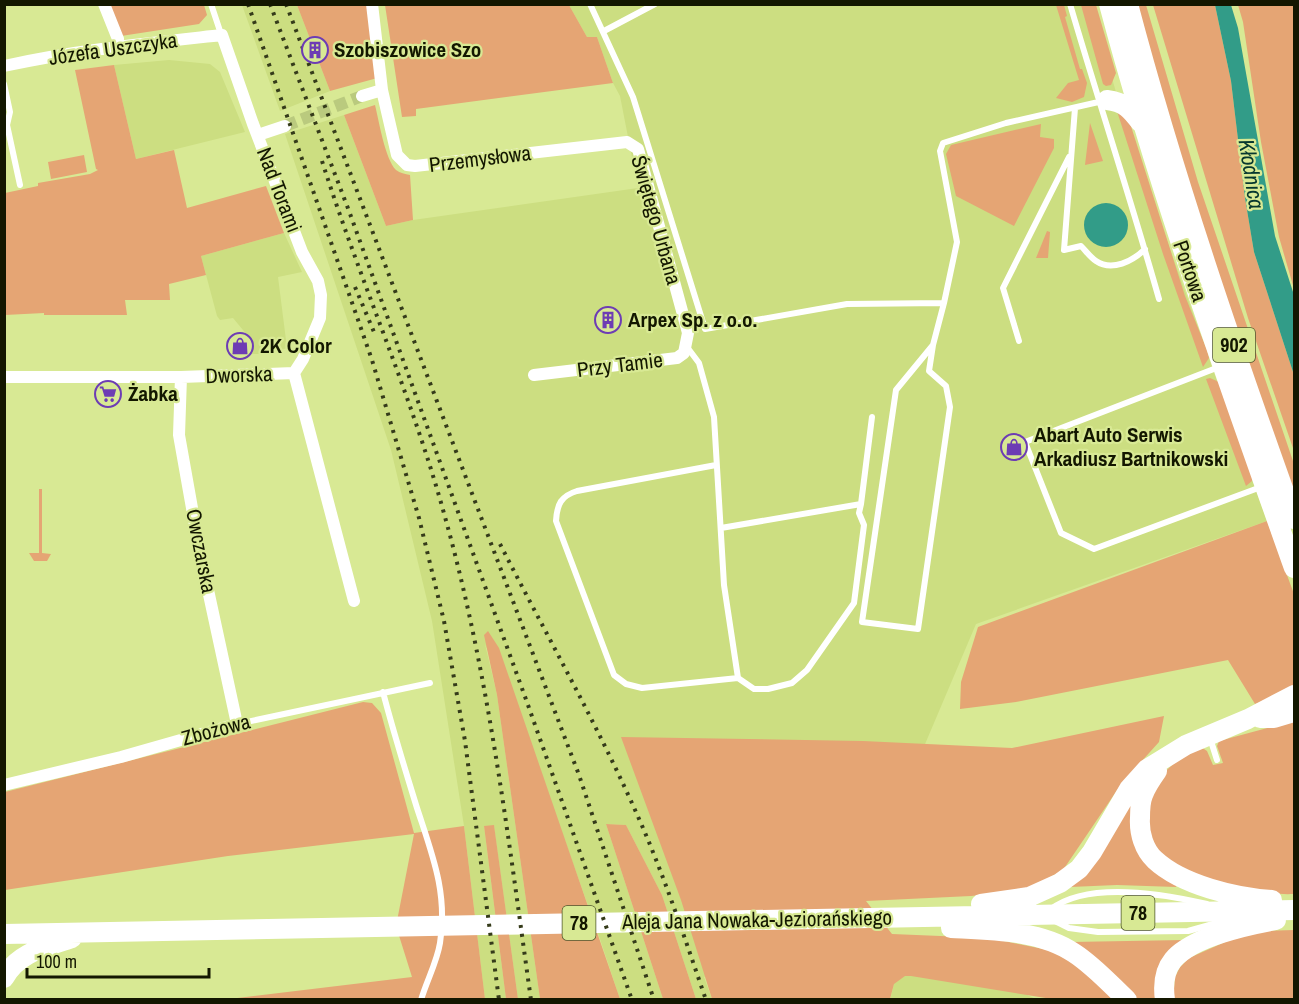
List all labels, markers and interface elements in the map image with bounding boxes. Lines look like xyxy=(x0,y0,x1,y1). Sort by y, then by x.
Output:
street label: Józefa Uszczyka xyxy=(47,25,179,72)
building icon: Szobiszowice Szo xyxy=(300,35,330,65)
place label: Szobiszowice Szo xyxy=(334,35,481,64)
water label: Kłodnica xyxy=(1232,137,1272,211)
street label: Przemysłowa xyxy=(427,138,533,179)
street label: Nad Torami xyxy=(250,143,309,236)
street label: Świętego Urbana xyxy=(624,152,689,288)
street label: Portowa xyxy=(1166,236,1215,306)
building icon: Arpex Sp. z o.o. xyxy=(593,305,623,335)
place label: Arpex Sp. z o.o. xyxy=(628,305,757,334)
road number: 902 xyxy=(1213,328,1255,362)
shop icon: 2K Color xyxy=(225,331,255,361)
place label: 2K Color xyxy=(260,331,332,360)
street label: Przy Tamie xyxy=(575,345,664,384)
street label: Dworska xyxy=(205,359,273,390)
supermarket icon: Żabka xyxy=(93,379,123,409)
place label: Żabka xyxy=(128,379,178,408)
place label: Abart Auto Serwis Arkadiusz Bartnikowski xyxy=(1034,420,1228,473)
shop icon: Abart Auto Serwis Arkadiusz Bartnikowski xyxy=(999,432,1029,462)
street label: Owczarska xyxy=(179,506,224,596)
street label: Zbożowa xyxy=(178,706,254,753)
road number: 78 xyxy=(1122,896,1154,930)
street label: Aleja Jana Nowaka-Jeziorańskiego xyxy=(621,903,892,936)
road number: 78 xyxy=(562,906,596,940)
scale bar xyxy=(27,941,208,979)
text: 100 m xyxy=(36,949,77,974)

